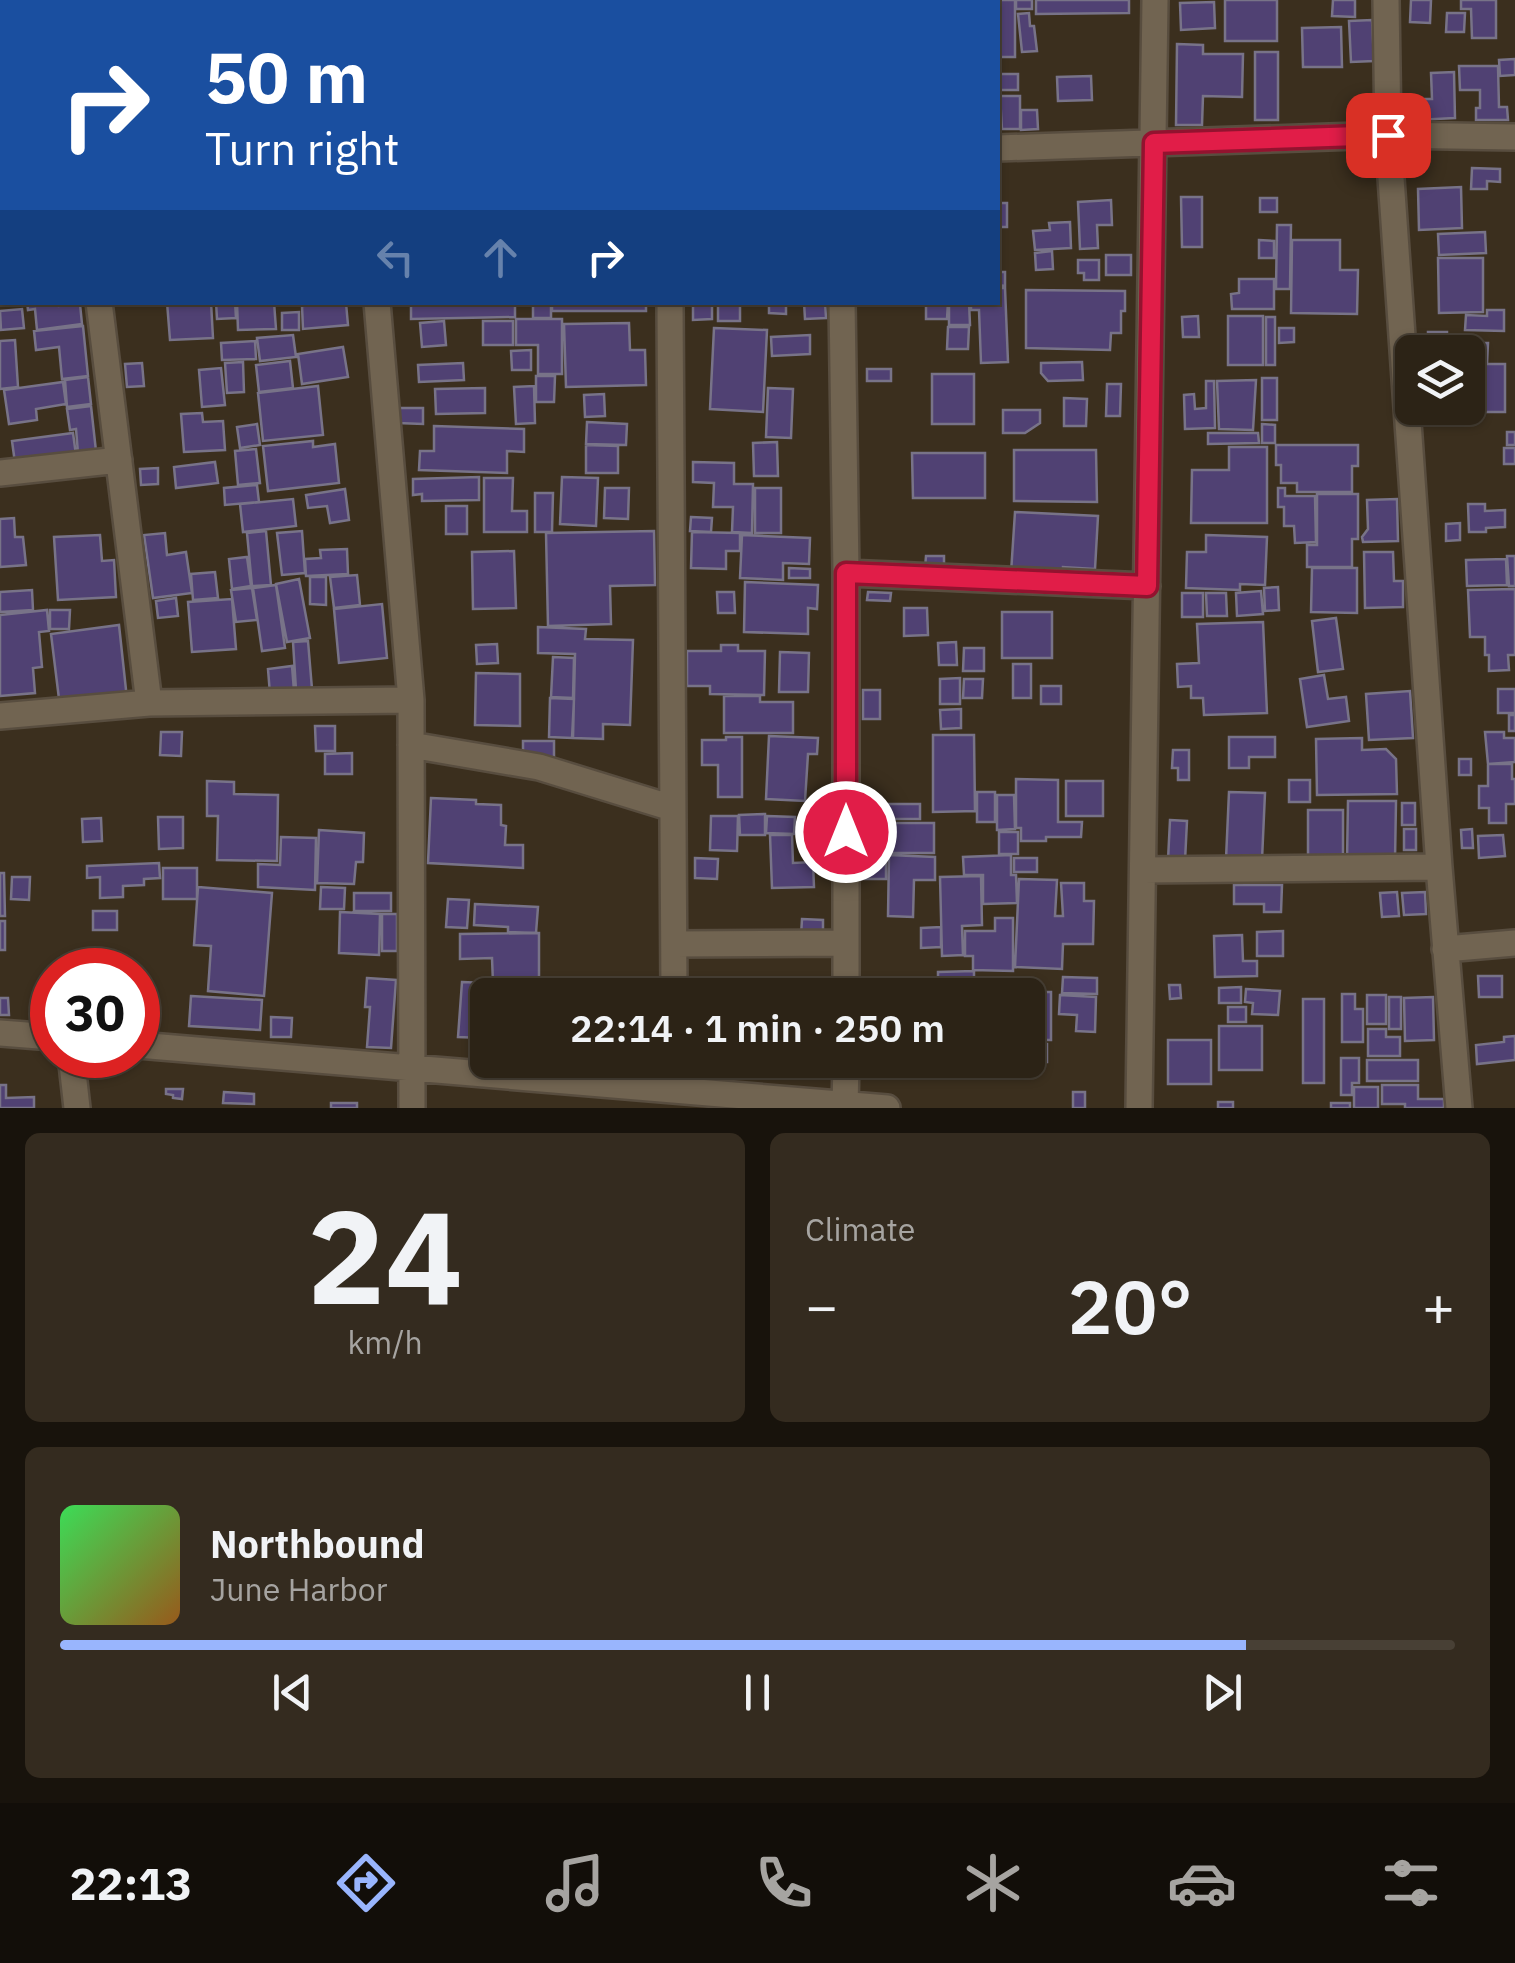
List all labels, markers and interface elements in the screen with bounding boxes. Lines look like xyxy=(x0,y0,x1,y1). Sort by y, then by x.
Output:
text: 50 m xyxy=(205,31,368,122)
icon: right xyxy=(40,40,170,170)
pin xyxy=(1346,93,1431,178)
icon: arrive xyxy=(1361,108,1416,163)
text: Turn right xyxy=(205,119,400,177)
icon: left xyxy=(368,230,423,285)
icon: ahead xyxy=(473,230,528,285)
icon: right xyxy=(578,230,633,285)
map controls xyxy=(1395,335,1485,425)
button: layers xyxy=(1395,335,1485,425)
position arrow xyxy=(794,780,898,884)
speed limit sign: 30 xyxy=(30,948,160,1078)
text: 22:14 · 1 min · 250 m xyxy=(570,1003,945,1052)
text: 24 xyxy=(307,1171,463,1340)
text: Climate xyxy=(805,1208,915,1250)
text: 20° xyxy=(1067,1257,1193,1355)
text: − xyxy=(805,1270,838,1341)
text: + xyxy=(1422,1270,1455,1341)
text: km/h xyxy=(347,1321,423,1363)
text: Northbound xyxy=(210,1519,425,1568)
text: June Harbor xyxy=(210,1568,387,1610)
icon: previous xyxy=(265,1665,320,1720)
icon: pause xyxy=(730,1665,785,1720)
icon: next xyxy=(1195,1665,1250,1720)
icon: directions xyxy=(331,1848,401,1918)
icon: music xyxy=(540,1848,610,1918)
icon: phone xyxy=(749,1848,819,1918)
icon: climate xyxy=(958,1848,1028,1918)
icon: car xyxy=(1167,1848,1237,1918)
icon: filters xyxy=(1376,1848,1446,1918)
text: 22:13 xyxy=(69,1854,192,1912)

